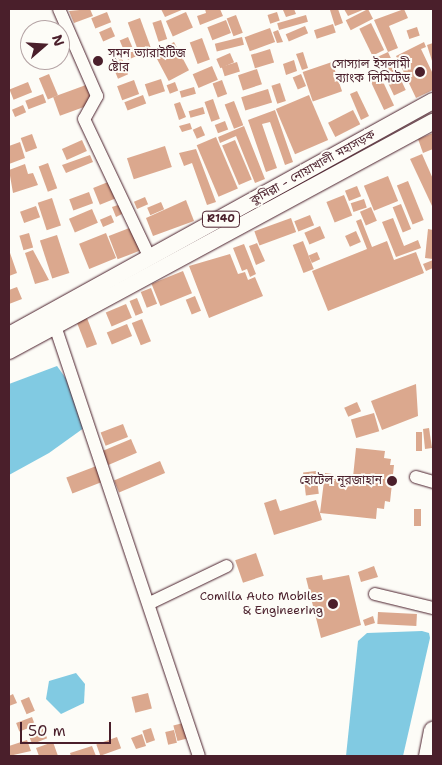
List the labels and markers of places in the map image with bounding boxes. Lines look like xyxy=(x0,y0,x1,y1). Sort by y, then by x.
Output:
place label: সুমন ভ্যারাইটিজ ষ্টোর xyxy=(108,47,186,75)
marker: সুমন ভ্যারাইটিজ ষ্টোর xyxy=(92,55,104,67)
place label: সোস্যাল ইসলামী ব্যাংক লিমিটেড xyxy=(332,58,410,86)
marker: সোস্যাল ইসলামী ব্যাংক লিমিটেড xyxy=(414,66,426,78)
place label: হোটেল নূরজাহান xyxy=(300,474,382,488)
marker: হোটেল নূরজাহান xyxy=(386,475,398,487)
place label: Comilla Auto Mobiles & Engineering xyxy=(200,590,323,618)
marker: Comilla Auto Mobiles & Engineering xyxy=(327,598,339,610)

